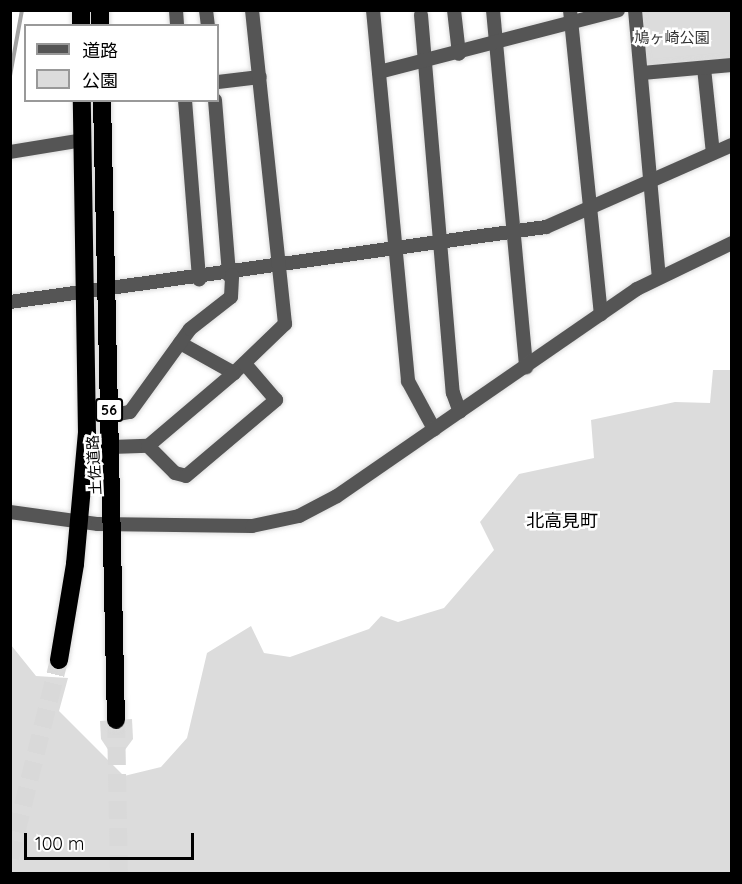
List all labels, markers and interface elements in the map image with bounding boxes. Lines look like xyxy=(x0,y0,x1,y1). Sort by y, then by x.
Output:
legend xyxy=(24,24,219,102)
park label: 鳩ヶ崎公園 xyxy=(635,29,709,47)
text: 道路 xyxy=(82,39,118,62)
text: 公園 xyxy=(82,69,118,92)
road number: 56 xyxy=(94,399,124,421)
street label: 土佐道路 xyxy=(83,435,105,495)
district label: 北高見町 xyxy=(526,510,598,532)
scale bar xyxy=(27,821,196,859)
text: 100 m xyxy=(35,832,84,855)

